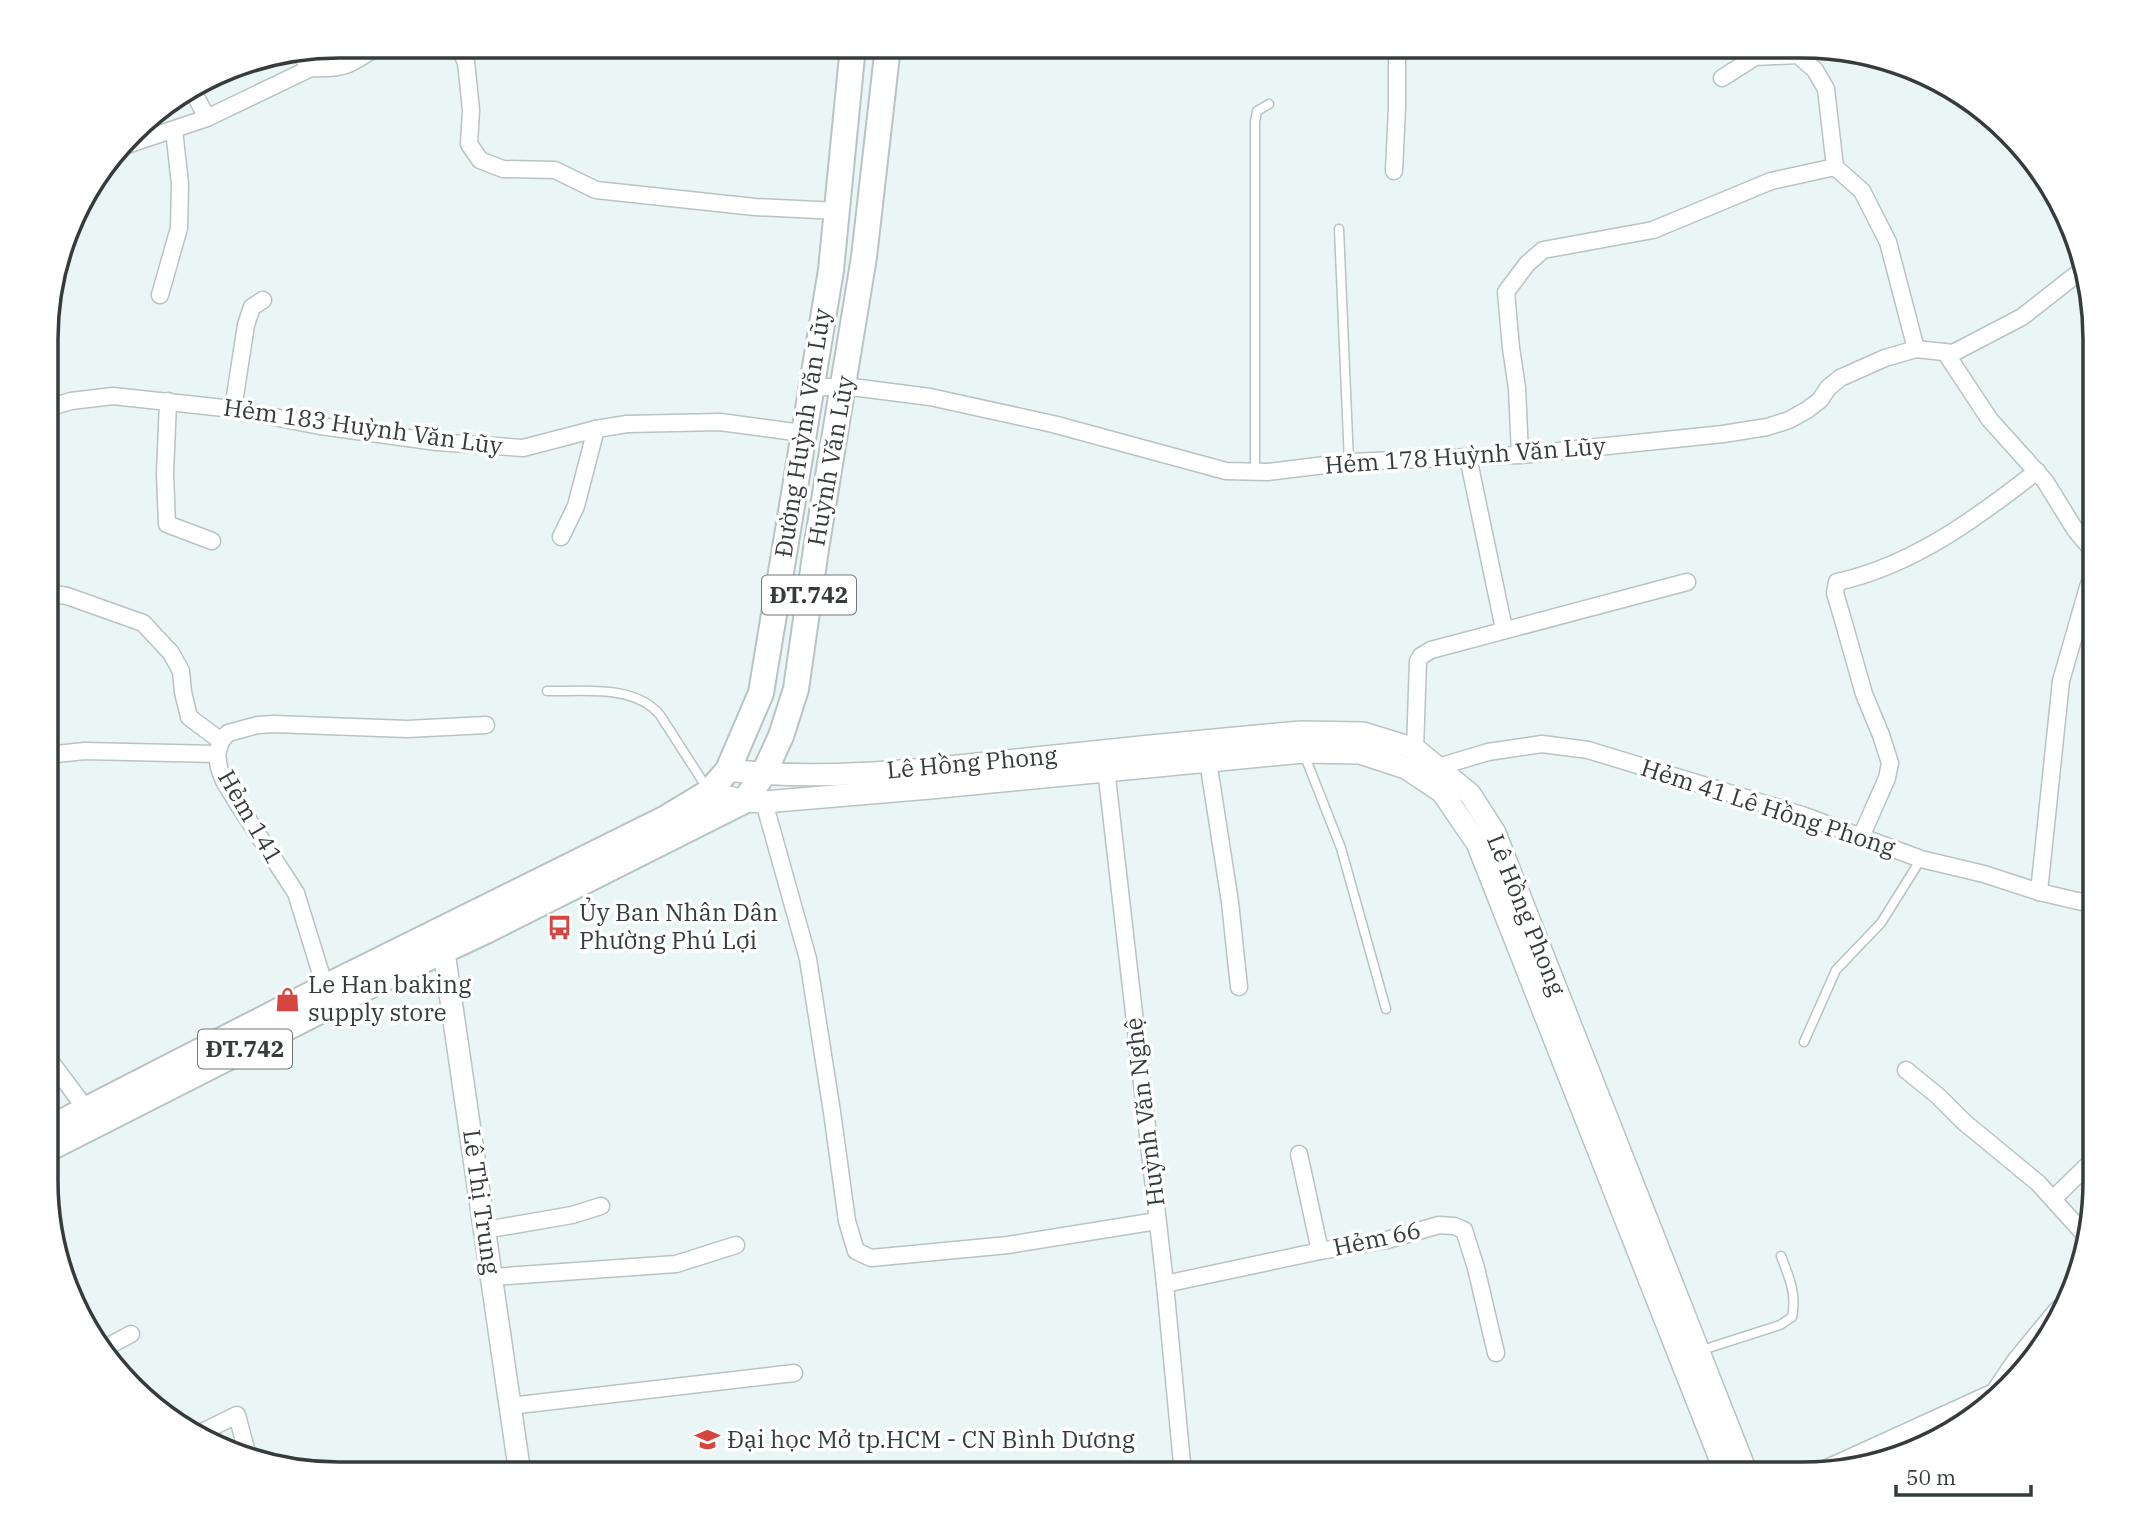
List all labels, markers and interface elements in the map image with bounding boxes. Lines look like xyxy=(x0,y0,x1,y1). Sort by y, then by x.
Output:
street label: Đường Huỳnh Văn Lũy xyxy=(769,306,837,560)
street label: Huỳnh Văn Lũy xyxy=(802,374,860,548)
street label: Hẻm 183 Huỳnh Văn Lũy xyxy=(222,391,505,461)
street label: Hẻm 178 Huỳnh Văn Lũy xyxy=(1323,429,1607,481)
road number: ĐT.742 xyxy=(762,576,856,614)
street label: Lê Hồng Phong xyxy=(885,739,1058,785)
street label: Hẻm 41 Lê Hồng Phong xyxy=(1637,751,1900,863)
street label: Hẻm 141 xyxy=(211,764,291,869)
street label: Lê Hồng Phong xyxy=(1480,829,1574,1000)
place label: Ủy Ban Nhân Dân Phường Phú Lợi xyxy=(579,896,778,956)
bus stop icon: Ủy Ban Nhân Dân Phường Phú Lợi xyxy=(545,913,573,941)
place label: Le Han baking supply store xyxy=(308,968,471,1028)
shop icon: Le Han baking supply store xyxy=(274,985,302,1013)
street label: Huỳnh Văn Nghệ xyxy=(1117,1016,1171,1208)
road number: ĐT.742 xyxy=(198,1030,292,1068)
street label: Lê Thị Trung xyxy=(456,1127,508,1276)
street label: Hẻm 66 xyxy=(1330,1213,1424,1263)
place label: Đại học Mở tp.HCM - CN Bình Dương xyxy=(727,1423,1135,1455)
school or university icon: Đại học Mở tp.HCM - CN Bình Dương xyxy=(693,1426,721,1454)
scale bar xyxy=(1896,1454,2031,1498)
text: 50 m xyxy=(1906,1463,1956,1491)

